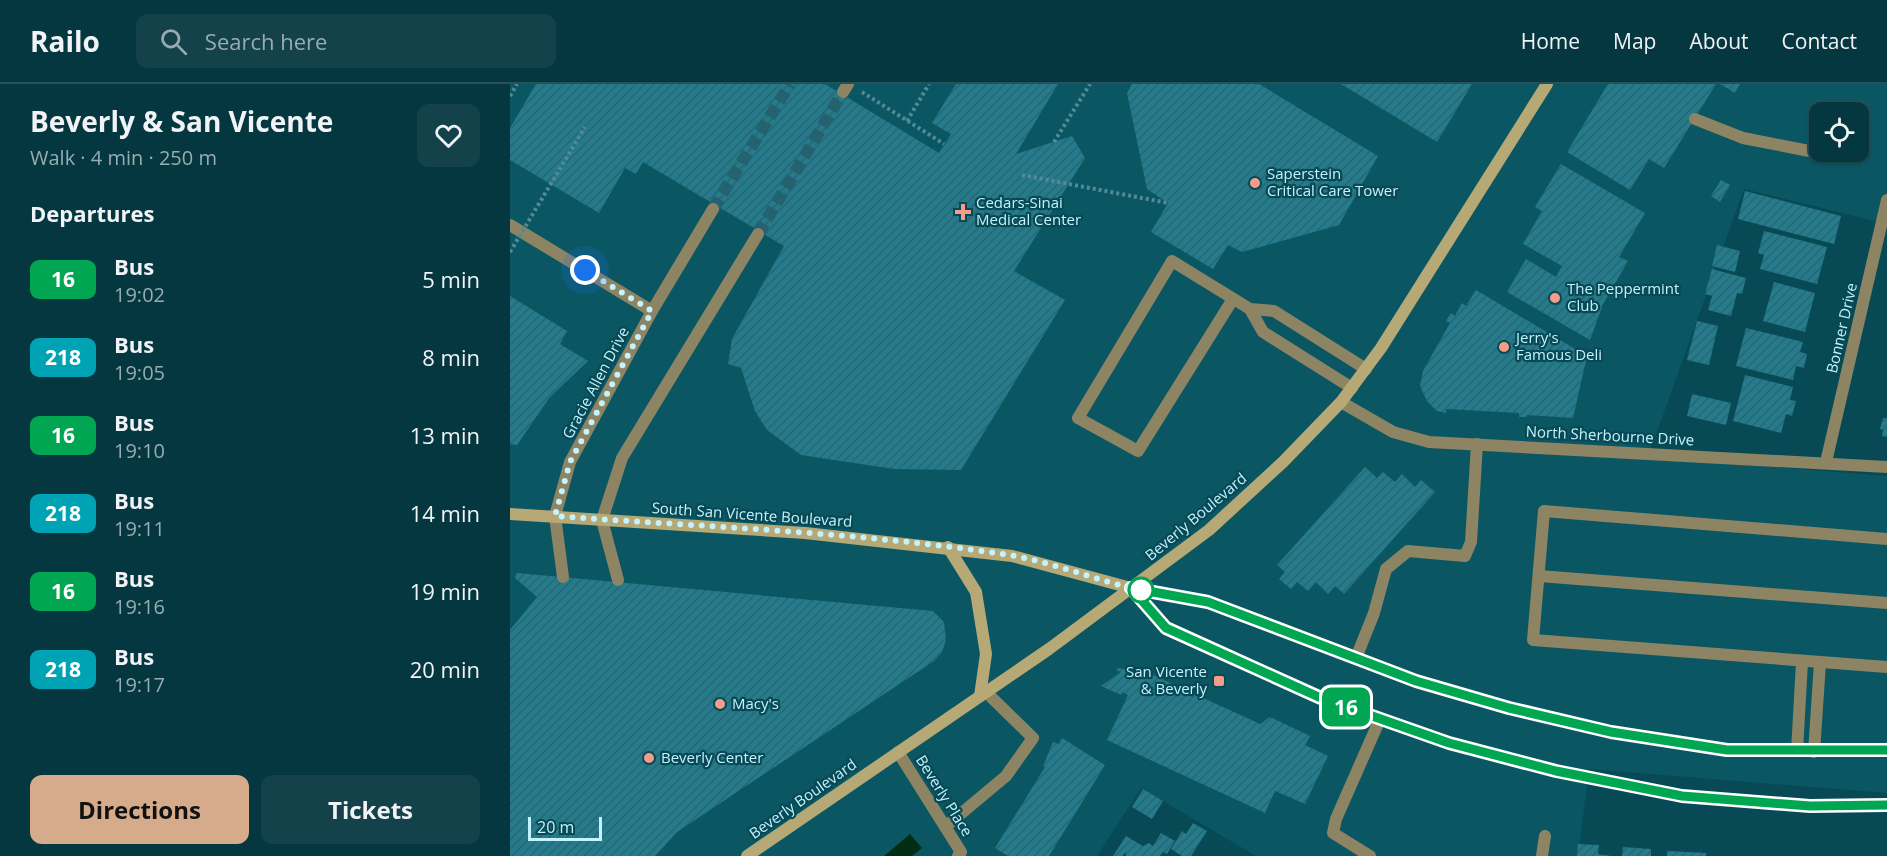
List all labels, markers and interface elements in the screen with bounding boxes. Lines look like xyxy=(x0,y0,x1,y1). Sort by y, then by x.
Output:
search box xyxy=(136,14,556,68)
text: Railo xyxy=(30,22,100,60)
icon: search xyxy=(157,25,190,58)
text: Search here xyxy=(205,26,327,56)
text: Home xyxy=(1521,27,1580,55)
text: Map xyxy=(1613,27,1656,55)
text: About xyxy=(1689,27,1749,55)
text: Contact xyxy=(1782,27,1857,55)
text: Beverly & San Vicente xyxy=(30,102,333,140)
map controls xyxy=(1809,102,1869,162)
button: locate xyxy=(1809,102,1869,162)
button: heart xyxy=(417,104,480,167)
text: Walk · 4 min · 250 m xyxy=(30,144,217,171)
place label: Saperstein Critical Care Tower xyxy=(1267,163,1398,200)
marker: Saperstein Critical Care Tower xyxy=(1248,176,1262,190)
place label: Cedars-Sinai Medical Center xyxy=(976,192,1081,229)
text: Departures xyxy=(30,198,154,228)
marker: Cedars-Sinai Medical Center xyxy=(954,203,972,221)
text: Bus xyxy=(114,251,154,281)
your location xyxy=(570,255,600,285)
text: 5 min xyxy=(422,264,480,294)
text: 16 xyxy=(51,265,75,293)
place label: The Peppermint Club xyxy=(1567,278,1679,315)
text: 19:02 xyxy=(114,281,165,308)
street label: Bonner Drive xyxy=(1821,281,1861,375)
marker: The Peppermint Club xyxy=(1548,291,1562,305)
street label: Gracie Allen Drive xyxy=(557,323,633,442)
place label: Jerry's Famous Deli xyxy=(1514,327,1602,364)
text: Bus xyxy=(114,329,154,359)
marker: Jerry's Famous Deli xyxy=(1497,340,1511,354)
text: 8 min xyxy=(422,342,480,372)
text: 218 xyxy=(45,343,81,371)
text: 19:05 xyxy=(114,359,165,386)
text: Bus xyxy=(114,407,154,437)
text: 13 min xyxy=(410,420,480,450)
text: 16 xyxy=(51,421,75,449)
street label: North Sherbourne Drive xyxy=(1525,421,1695,449)
text: 19:10 xyxy=(114,437,165,464)
street label: Beverly Boulevard xyxy=(1140,468,1250,565)
text: Bus xyxy=(114,485,154,515)
street label: South San Vicente Boulevard xyxy=(651,497,853,531)
text: 14 min xyxy=(410,498,480,528)
text: 218 xyxy=(45,499,81,527)
text: 19:11 xyxy=(114,515,165,542)
text: Bus xyxy=(114,563,154,593)
text: 19 min xyxy=(410,576,480,606)
text: 16 xyxy=(51,577,75,605)
unlabelled marker xyxy=(1128,577,1154,603)
text: 19:16 xyxy=(114,593,165,620)
text: Bus xyxy=(114,641,154,671)
text: 20 min xyxy=(410,654,480,684)
text: 218 xyxy=(45,655,81,683)
place label: San Vicente & Beverly xyxy=(1126,661,1207,698)
text: 19:17 xyxy=(114,671,165,698)
marker: San Vicente & Beverly xyxy=(1212,674,1226,688)
line badge: 16 xyxy=(1319,688,1373,726)
place label: Macy's xyxy=(732,693,779,713)
text: 16 xyxy=(1334,693,1358,721)
marker: Macy's xyxy=(713,697,727,711)
place label: Beverly Center xyxy=(661,747,763,767)
marker: Beverly Center xyxy=(642,751,656,765)
street label: Beverly Place xyxy=(912,751,978,840)
street label: Beverly Boulevard xyxy=(745,754,860,843)
button: Directions xyxy=(30,775,249,844)
button: Tickets xyxy=(261,775,480,844)
scale bar xyxy=(528,814,602,842)
text: 20 m xyxy=(537,816,574,838)

